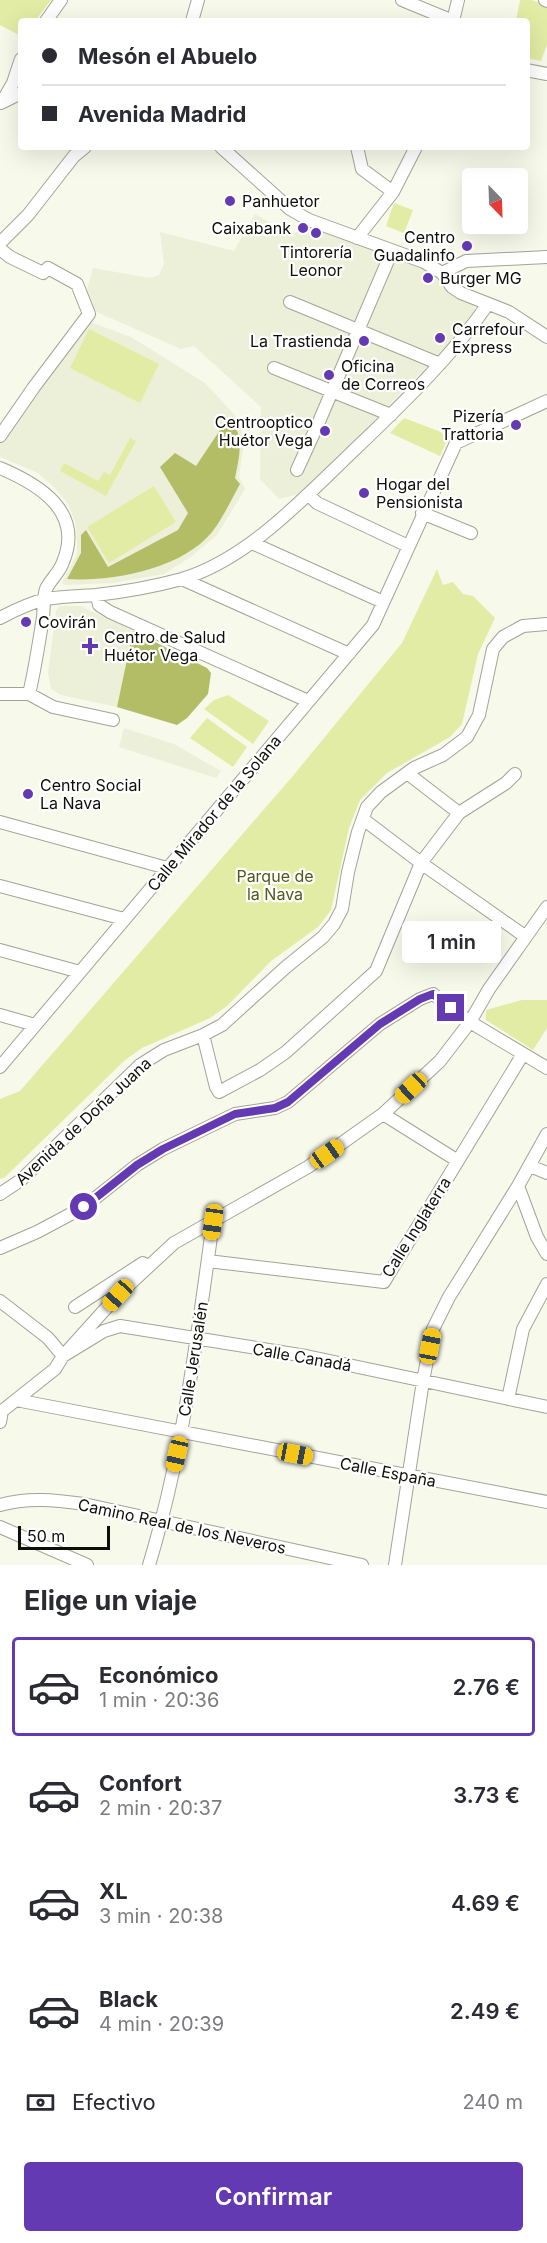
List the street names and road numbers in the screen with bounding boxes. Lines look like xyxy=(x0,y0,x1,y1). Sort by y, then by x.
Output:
street label: Calle Mirador de la Solana xyxy=(143,731,285,895)
street label: Avenida de Doña Juana xyxy=(11,1053,155,1189)
street label: Calle Inglaterra xyxy=(377,1173,455,1281)
street label: Calle Jerusalén xyxy=(174,1300,212,1418)
street label: Calle Canadá xyxy=(251,1338,353,1376)
street label: Calle España xyxy=(338,1453,438,1491)
street label: Camino Real de los Neveros xyxy=(76,1494,288,1558)

